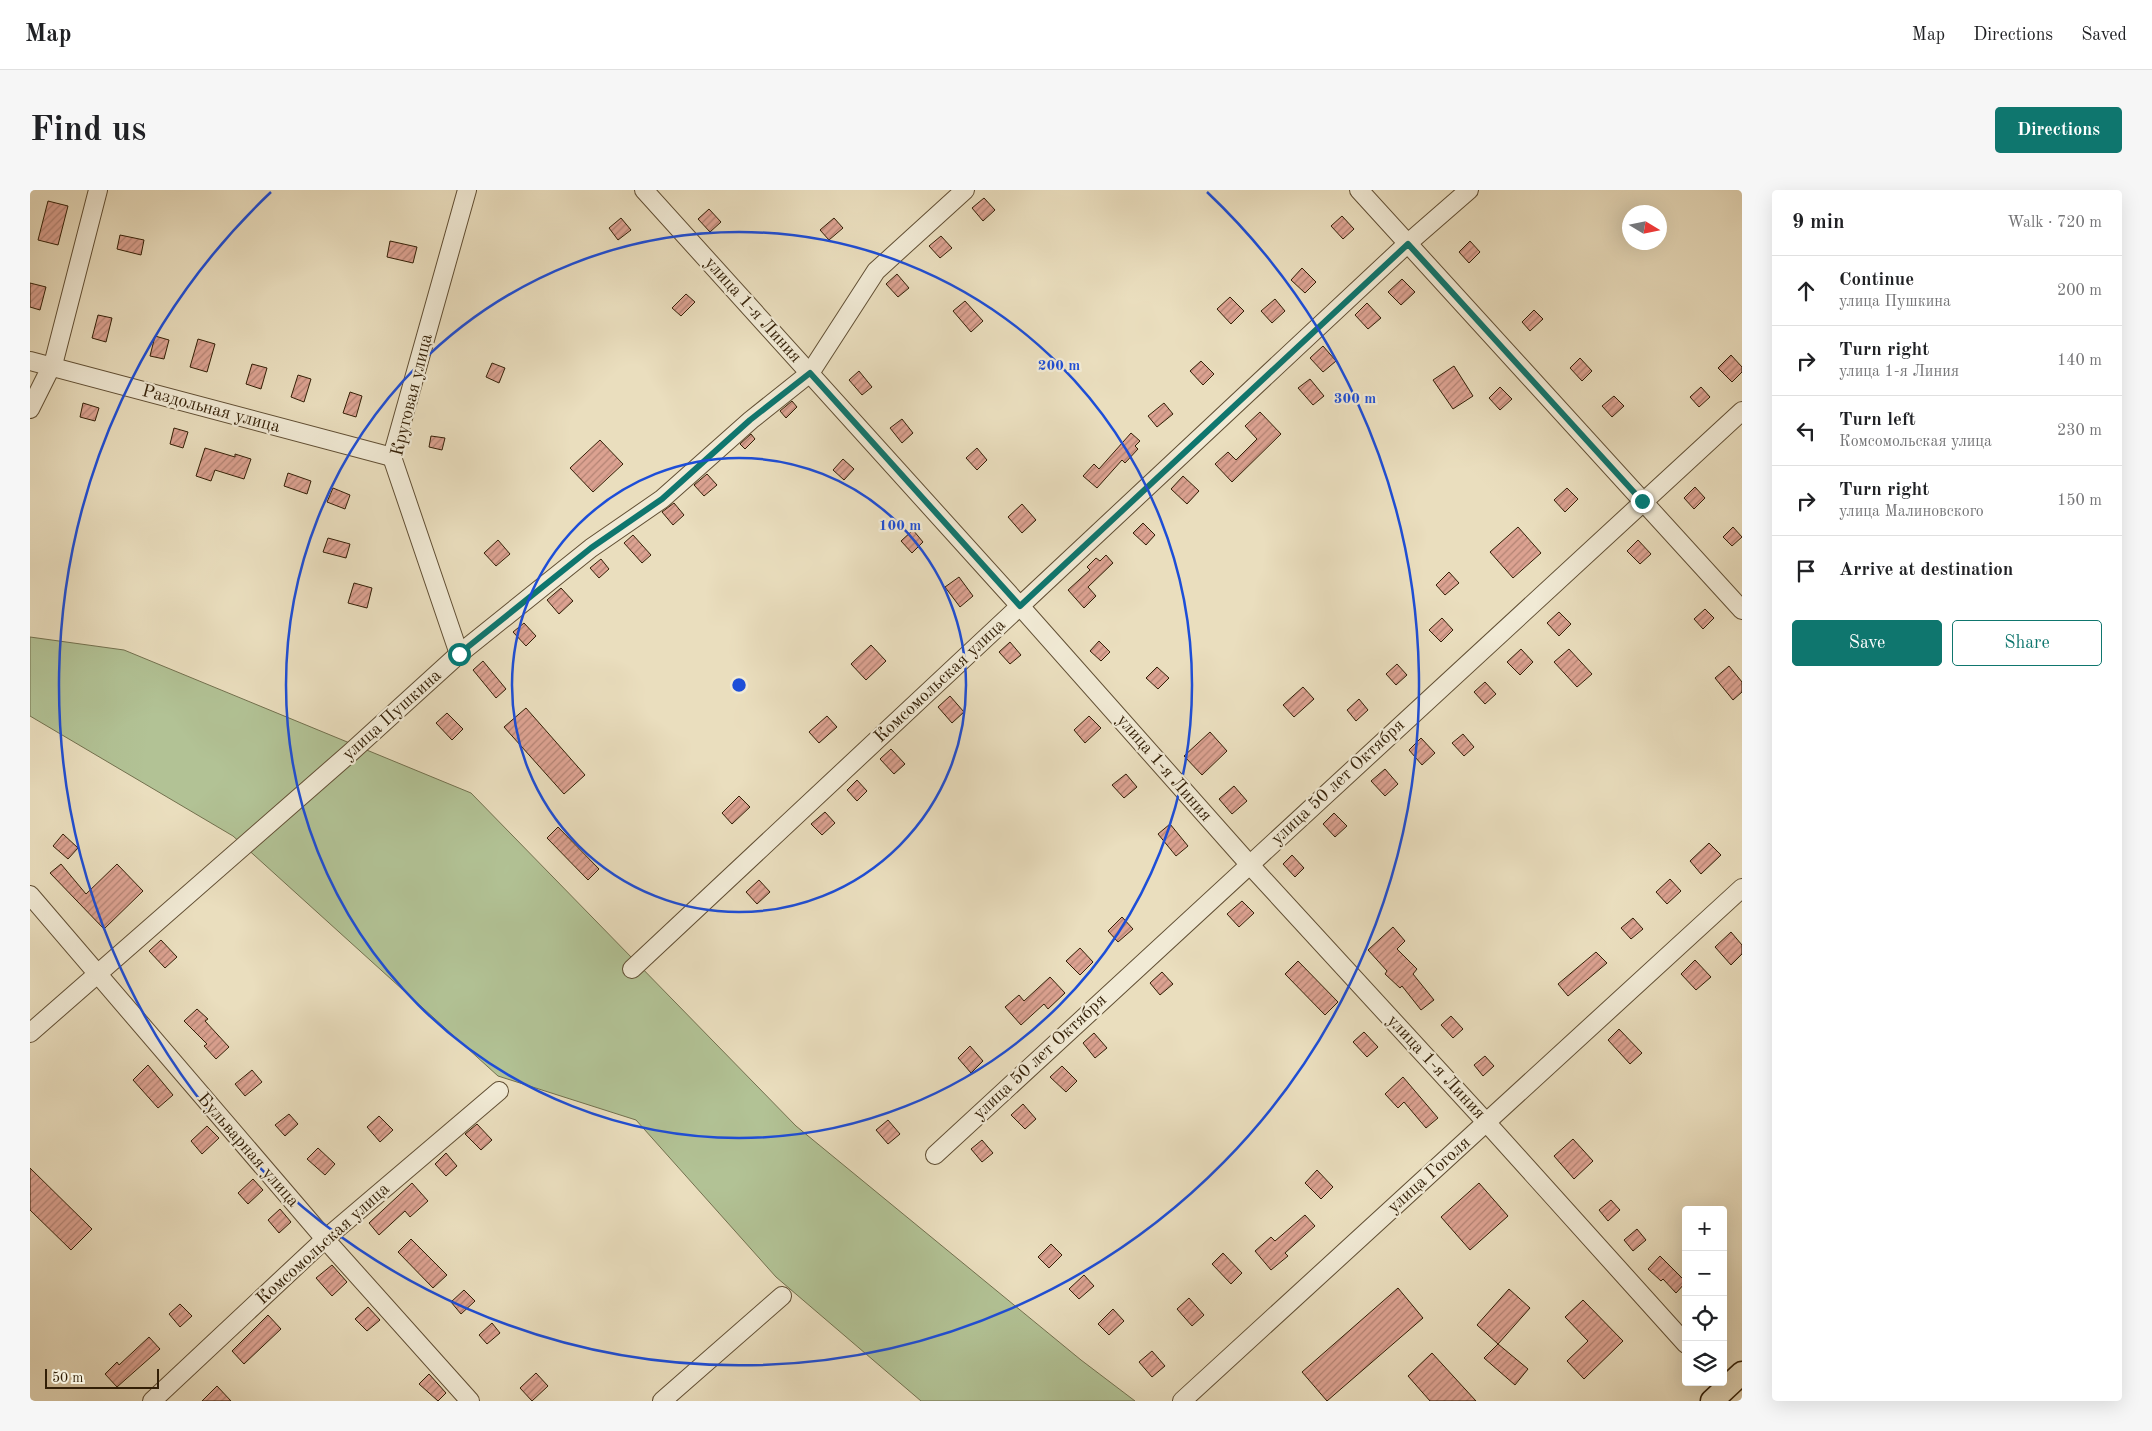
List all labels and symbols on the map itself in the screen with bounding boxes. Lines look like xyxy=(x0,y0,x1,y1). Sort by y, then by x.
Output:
north arrow xyxy=(1622,205,1667,250)
street label: улица 1-я Линия xyxy=(701,254,805,366)
street label: Круговая улица xyxy=(388,332,436,458)
text: 200 m xyxy=(1038,359,1080,374)
street label: Раздольная улица xyxy=(140,382,282,436)
text: 300 m xyxy=(1334,392,1376,407)
route end xyxy=(1631,490,1654,513)
text: 100 m xyxy=(879,519,921,534)
street label: Комсомольская улица xyxy=(871,616,1009,746)
route start xyxy=(448,643,471,666)
street label: улица Пушкина xyxy=(339,666,445,764)
centre of rings xyxy=(730,676,748,694)
street label: улица 1-я Линия xyxy=(1113,711,1215,825)
street label: улица 50 лет Октября xyxy=(1268,716,1408,848)
street label: улица 50 лет Октября xyxy=(970,991,1110,1123)
street label: улица 1-я Линия xyxy=(1383,1011,1489,1123)
street label: Бульварная улица xyxy=(194,1089,302,1211)
street label: улица Гоголя xyxy=(1384,1133,1474,1217)
street label: Комсомольская улица xyxy=(253,1180,393,1308)
scale bar xyxy=(45,1366,159,1389)

